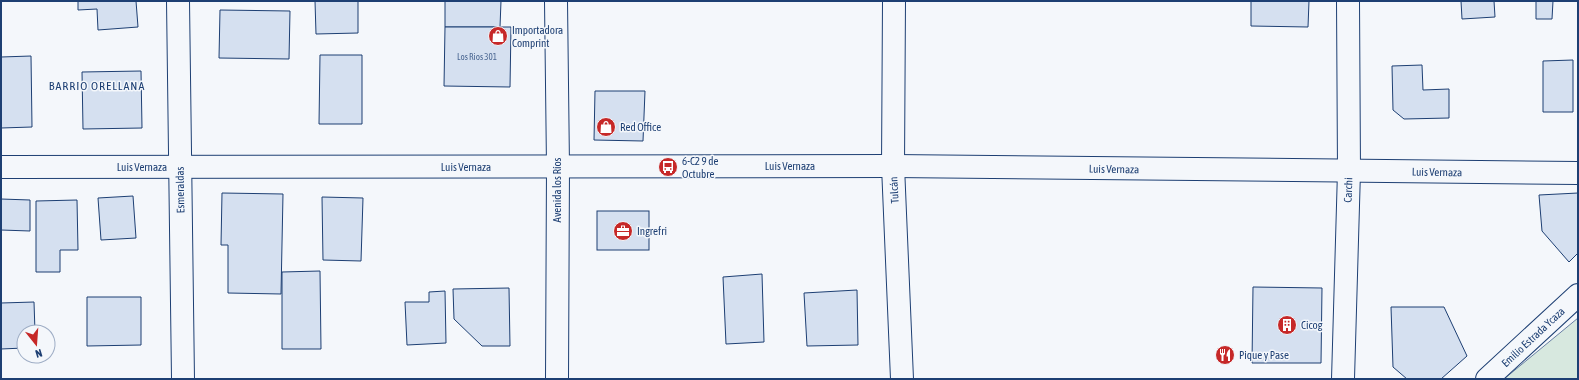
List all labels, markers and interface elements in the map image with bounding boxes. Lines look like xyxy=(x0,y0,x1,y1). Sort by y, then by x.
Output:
place label: Importadora Comprint xyxy=(512,24,563,49)
shop icon: Importadora Comprint xyxy=(487,25,509,47)
house number: Los Rios 301 xyxy=(457,52,497,62)
district label: BARRIO ORELLANA xyxy=(49,79,145,93)
shop icon: Red Office xyxy=(595,116,617,138)
place label: Red Office xyxy=(620,121,661,133)
place label: 6-C2 9 de Octubre xyxy=(682,155,718,180)
bus stop icon: 6-C2 9 de Octubre xyxy=(657,156,679,178)
street label: Avenida los Ríos xyxy=(551,157,563,222)
street label: Luis Vernaza xyxy=(765,160,815,172)
street label: Luis Vernaza xyxy=(117,161,167,173)
street label: Luis Vernaza xyxy=(441,161,491,173)
street label: Luis Vernaza xyxy=(1089,163,1139,175)
street label: Esmeraldas xyxy=(174,166,186,213)
street label: Luis Vernaza xyxy=(1412,166,1462,178)
street label: Tulcán xyxy=(887,176,901,204)
street label: Carchi xyxy=(1342,177,1354,203)
office icon: Ingrefri xyxy=(612,220,634,242)
place label: Ingrefri xyxy=(637,225,667,237)
street label: Emilio Estrada Ycaza xyxy=(1499,305,1567,369)
building icon: Cicog xyxy=(1276,314,1298,336)
place label: Cicog xyxy=(1301,319,1323,331)
north arrow xyxy=(16,324,56,364)
restaurant icon: Pique y Pase xyxy=(1214,344,1236,366)
text: N xyxy=(34,347,44,360)
place label: Pique y Pase xyxy=(1239,349,1289,361)

